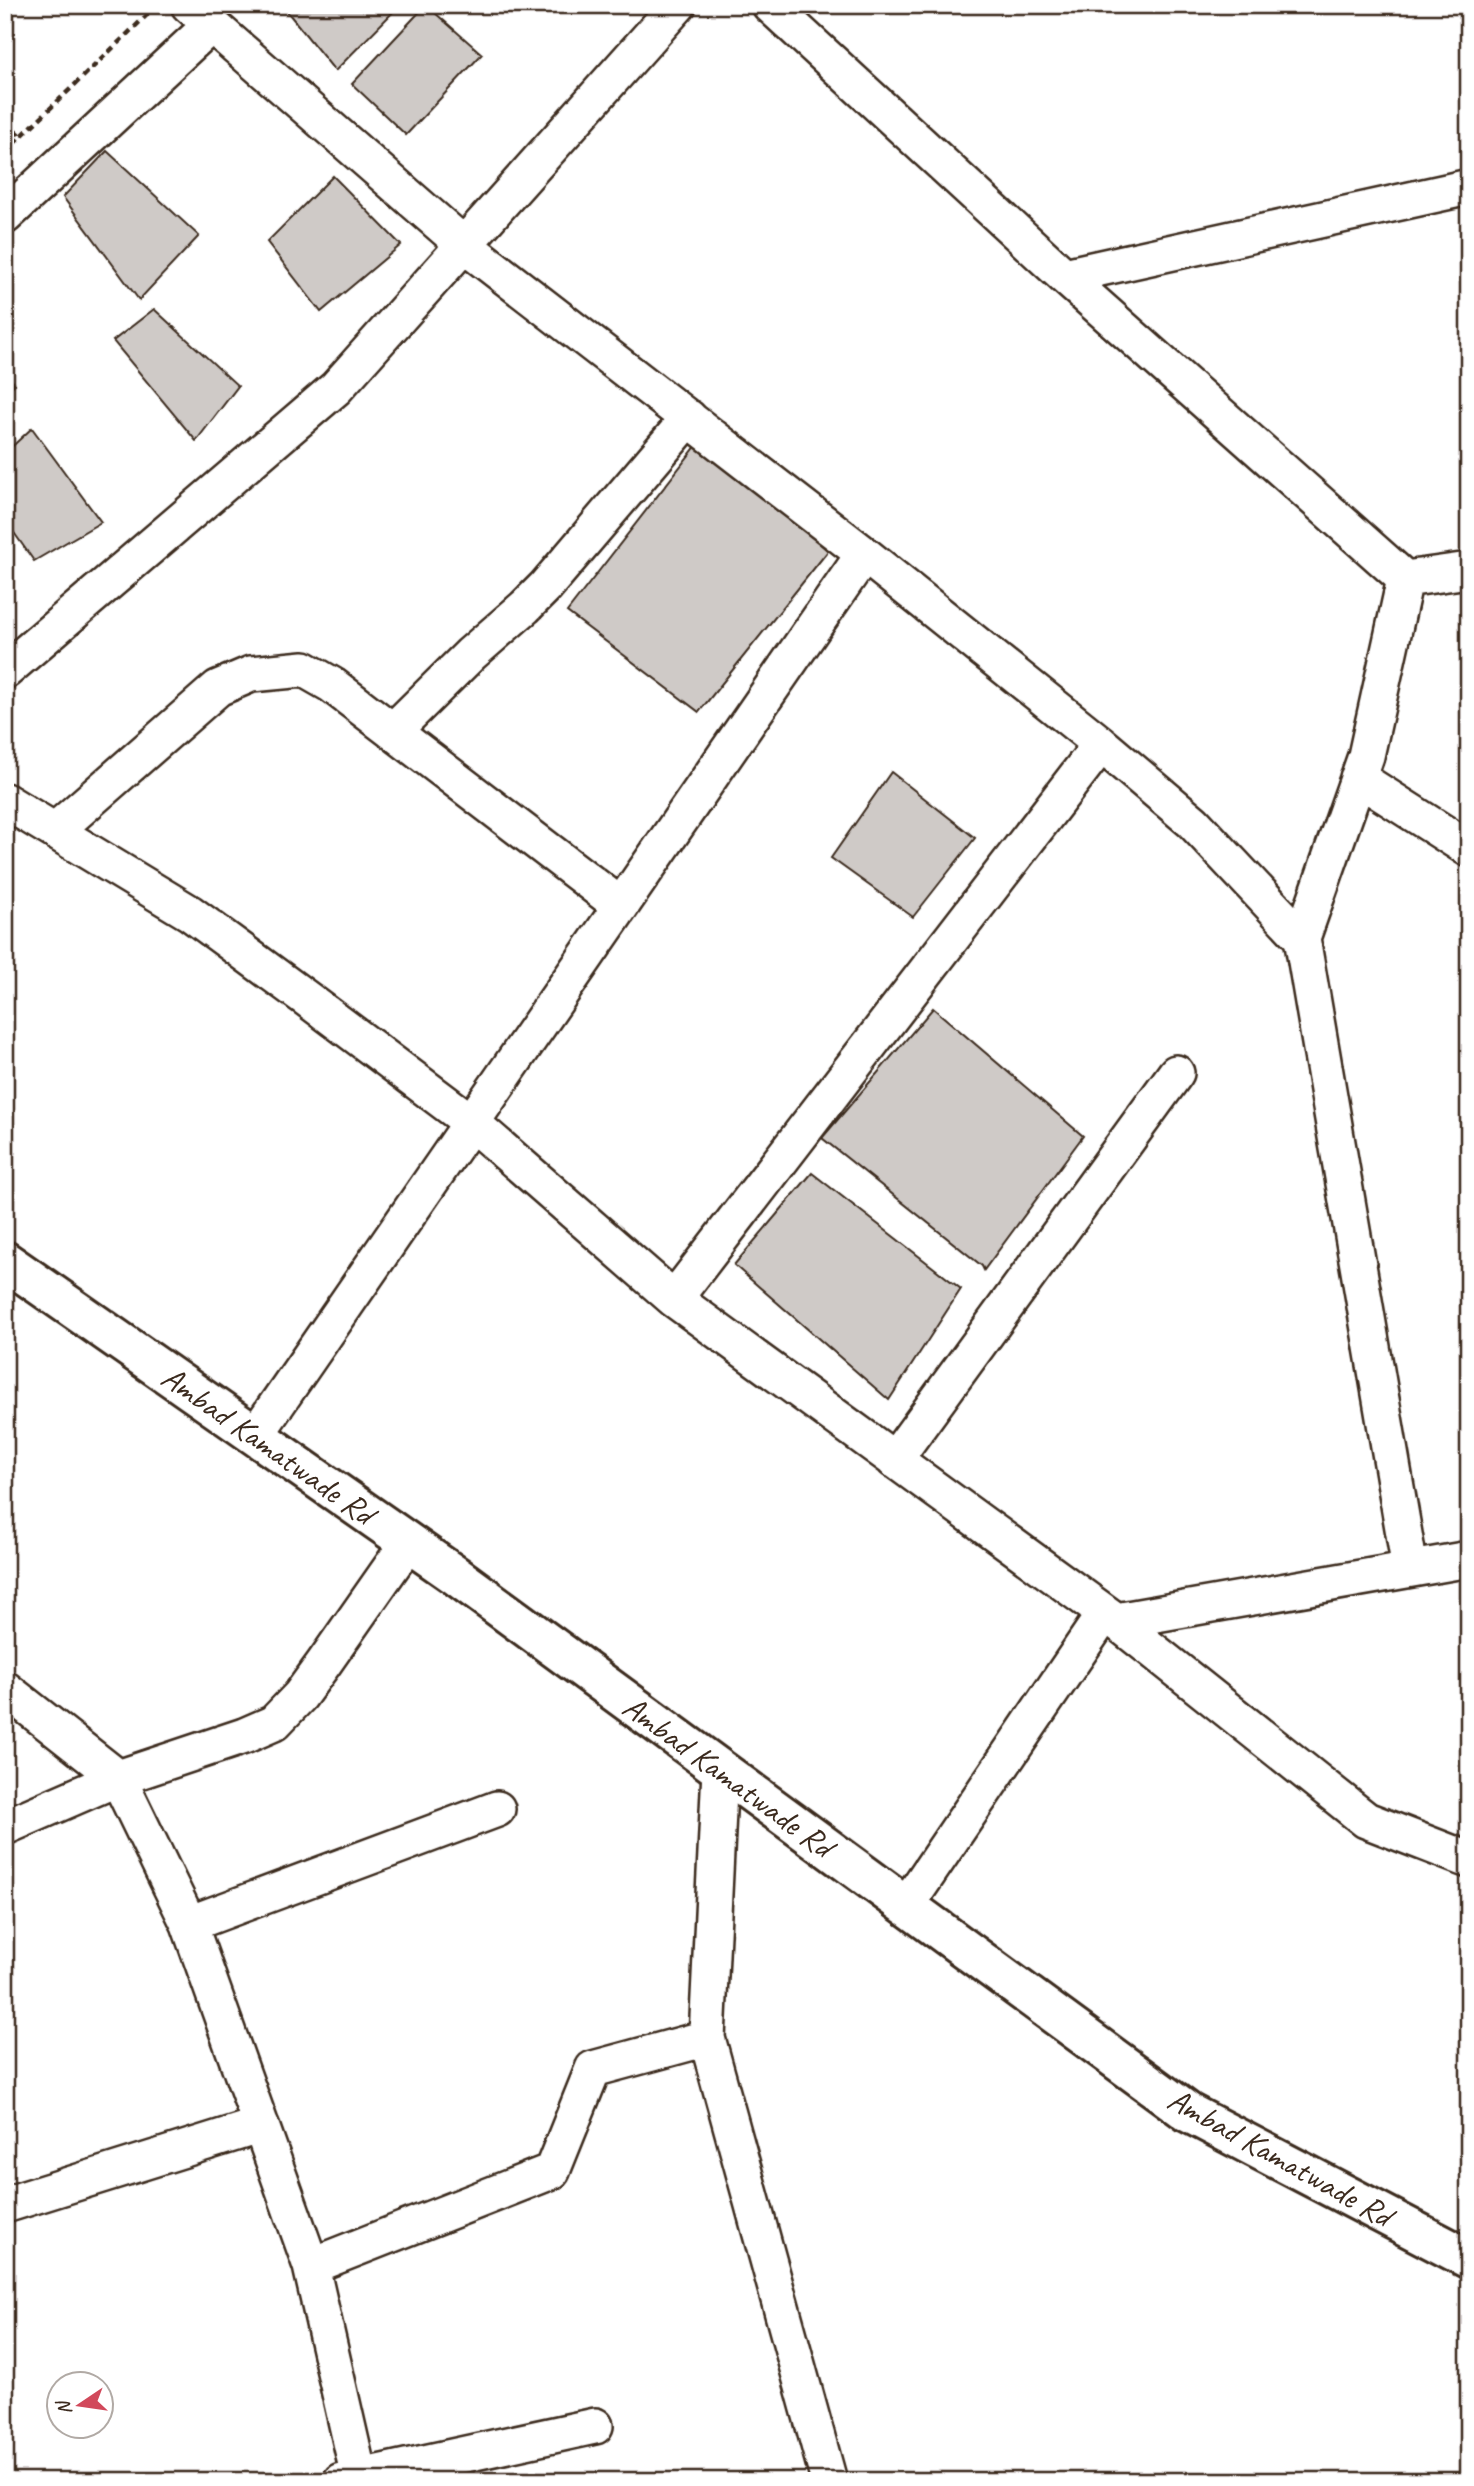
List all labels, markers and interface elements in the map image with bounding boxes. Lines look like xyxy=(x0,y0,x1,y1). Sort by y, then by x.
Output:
street label: Ambad Kamatwade Rd xyxy=(154,1356,387,1537)
street label: Ambad Kamatwade Rd xyxy=(615,1686,845,1869)
street label: Ambad Kamatwade Rd xyxy=(1161,2078,1404,2238)
north arrow xyxy=(46,2370,116,2440)
text: N xyxy=(51,2397,77,2417)

